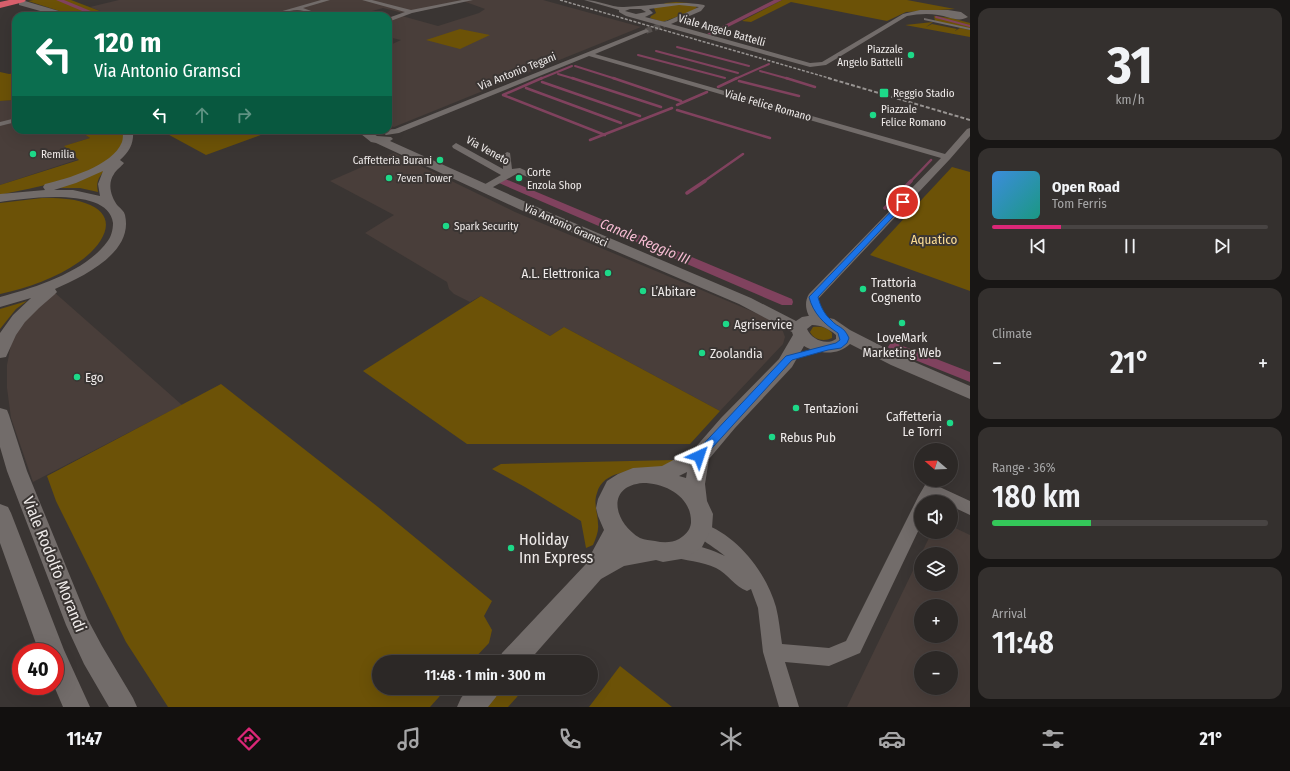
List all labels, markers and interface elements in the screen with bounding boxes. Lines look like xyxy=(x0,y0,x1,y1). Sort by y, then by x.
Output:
street label: Viale Angelo Battelli xyxy=(677,12,767,49)
text: 120 m xyxy=(94,26,161,59)
icon: left xyxy=(28,28,80,80)
text: 31 xyxy=(1107,34,1153,97)
place label: Piazzale Angelo Battelli xyxy=(837,43,903,69)
street label: Via Antonio Tegani xyxy=(476,50,558,93)
marker: Piazzale Angelo Battelli xyxy=(906,50,916,60)
text: Via Antonio Gramsci xyxy=(94,60,241,82)
street label: Viale Felice Romano xyxy=(723,87,813,124)
marker: Reggio Stadio xyxy=(878,87,890,99)
place label: Reggio Stadio xyxy=(893,87,955,100)
text: km/h xyxy=(1116,92,1145,107)
place label: Piazzale Felice Romano xyxy=(881,103,946,129)
icon: left xyxy=(149,104,171,126)
icon: ahead xyxy=(191,104,213,126)
icon: right xyxy=(233,104,255,126)
marker: Piazzale Felice Romano xyxy=(868,110,878,120)
street label: Via Veneto xyxy=(464,133,512,168)
place label: Remilia xyxy=(41,148,75,161)
marker: Remilia xyxy=(28,149,38,159)
place label: Caffetteria Burani xyxy=(353,154,432,167)
marker: Caffetteria Burani xyxy=(435,155,445,165)
place label: Corte Enzola Shop xyxy=(527,166,582,192)
place label: 7even Tower xyxy=(397,172,452,185)
marker: 7even Tower xyxy=(384,173,394,183)
marker: Corte Enzola Shop xyxy=(514,173,524,183)
text: Open Road xyxy=(1052,178,1120,196)
pin xyxy=(886,185,920,219)
icon: arrive xyxy=(892,191,914,213)
text: Tom Ferris xyxy=(1052,196,1107,211)
street label: Via Antonio Gramsci xyxy=(522,201,610,250)
water label: Canale Reggio III xyxy=(597,215,693,268)
place label: Spark Security xyxy=(454,220,519,233)
marker: Spark Security xyxy=(441,221,451,231)
park label: Aquatico xyxy=(911,232,957,247)
icon: previous xyxy=(1027,235,1049,257)
icon: pause xyxy=(1119,235,1141,257)
icon: next xyxy=(1211,235,1233,257)
place label: A.L. Elettronica xyxy=(522,266,600,281)
marker: A.L. Elettronica xyxy=(603,268,613,278)
place label: Trattoria Cognento xyxy=(871,275,921,305)
place label: L’Abitare xyxy=(651,284,696,299)
marker: Trattoria Cognento xyxy=(858,284,868,294)
marker: L’Abitare xyxy=(638,286,648,296)
place label: Agriservice xyxy=(734,317,792,332)
marker: LoveMark Marketing Web xyxy=(897,318,907,328)
marker: Agriservice xyxy=(721,319,731,329)
text: Climate xyxy=(992,326,1032,341)
place label: LoveMark Marketing Web xyxy=(862,330,942,360)
text: 21° xyxy=(1110,345,1150,381)
place label: Zoolandia xyxy=(710,346,763,361)
marker: Zoolandia xyxy=(697,348,707,358)
text: − xyxy=(992,350,1002,377)
text: + xyxy=(1258,350,1268,377)
place label: Ego xyxy=(85,370,104,385)
marker: Ego xyxy=(72,372,82,382)
place label: Tentazioni xyxy=(804,401,858,416)
marker: Tentazioni xyxy=(791,403,801,413)
place label: Caffetteria Le Torri xyxy=(886,409,942,439)
marker: Caffetteria Le Torri xyxy=(945,418,955,428)
place label: Rebus Pub xyxy=(780,430,836,445)
marker: Rebus Pub xyxy=(767,432,777,442)
position arrow xyxy=(678,435,720,477)
north arrow xyxy=(914,443,958,487)
map controls xyxy=(914,443,958,695)
text: Range · 36% xyxy=(992,460,1055,475)
text: 180 km xyxy=(992,479,1081,515)
street label: Viale Rodolfo Morandi xyxy=(19,494,90,635)
button: sound xyxy=(914,495,958,539)
place label: Holiday Inn Express xyxy=(519,530,594,567)
marker: Holiday Inn Express xyxy=(506,543,516,553)
button: layers xyxy=(914,547,958,591)
button: + xyxy=(914,599,958,643)
text: Arrival xyxy=(992,606,1026,621)
text: 11:48 xyxy=(992,625,1054,661)
speed limit sign: 40 xyxy=(12,643,64,695)
button: − xyxy=(914,651,958,695)
text: 11:48 · 1 min · 300 m xyxy=(424,666,546,684)
icon: directions xyxy=(235,725,263,753)
icon: music xyxy=(395,725,423,753)
icon: phone xyxy=(556,725,584,753)
icon: climate xyxy=(717,725,745,753)
icon: car xyxy=(878,725,906,753)
icon: filters xyxy=(1039,725,1067,753)
text: 11:47 xyxy=(66,728,102,750)
text: 21° xyxy=(1199,728,1224,750)

